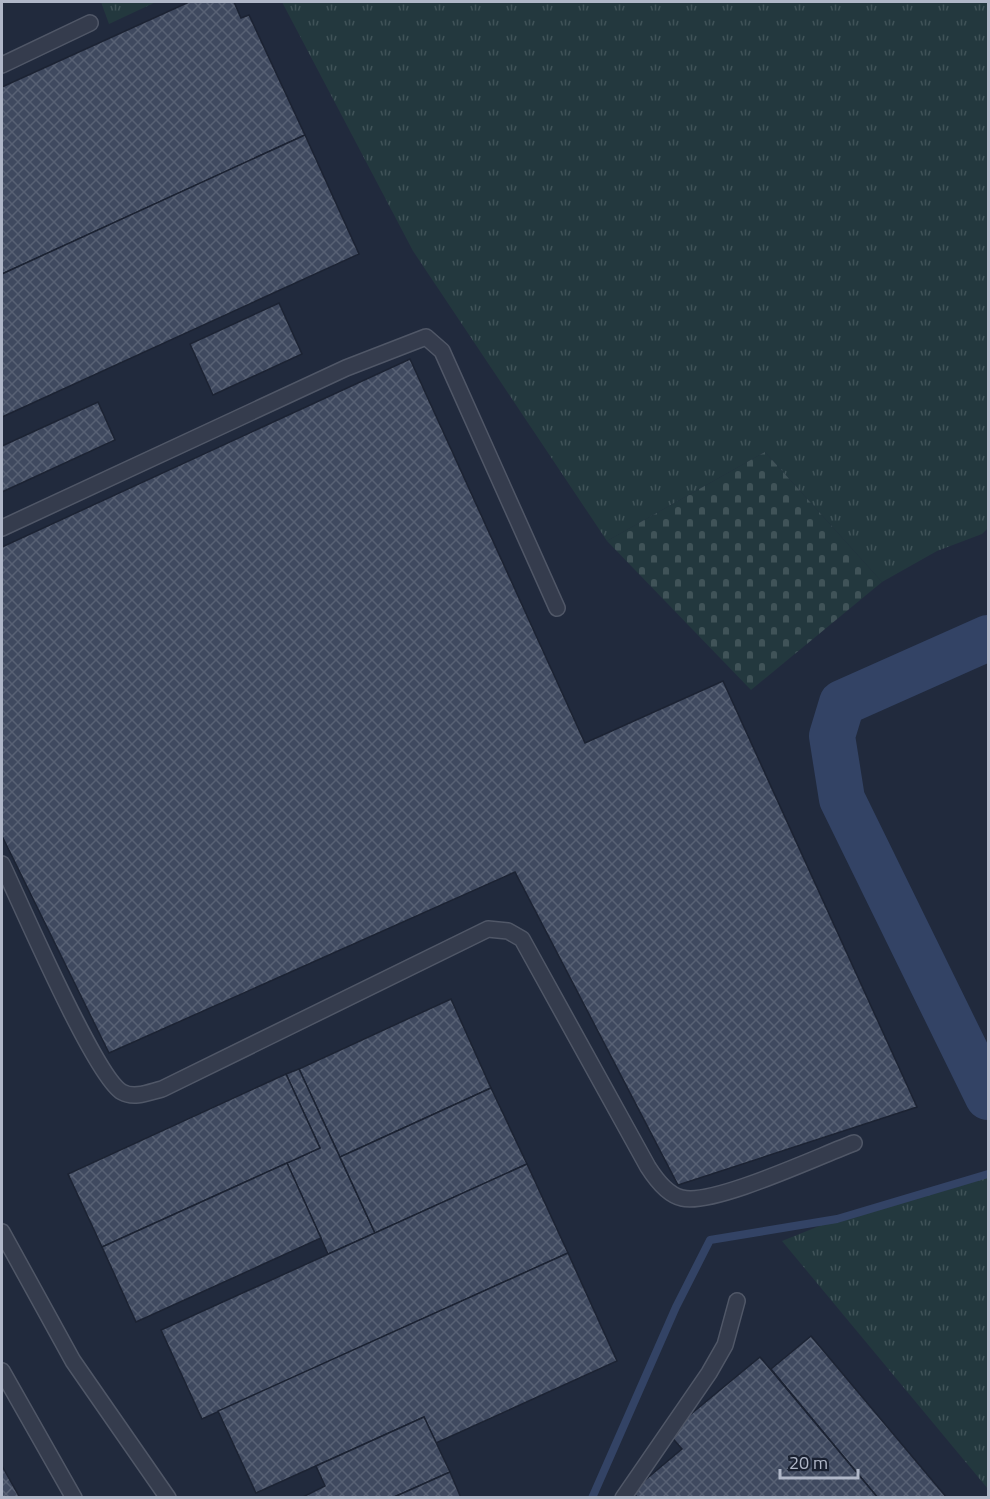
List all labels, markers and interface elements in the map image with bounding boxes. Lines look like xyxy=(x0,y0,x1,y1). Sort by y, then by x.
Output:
scale bar xyxy=(780,1442,858,1480)
text: 20 m xyxy=(789,1449,828,1476)

